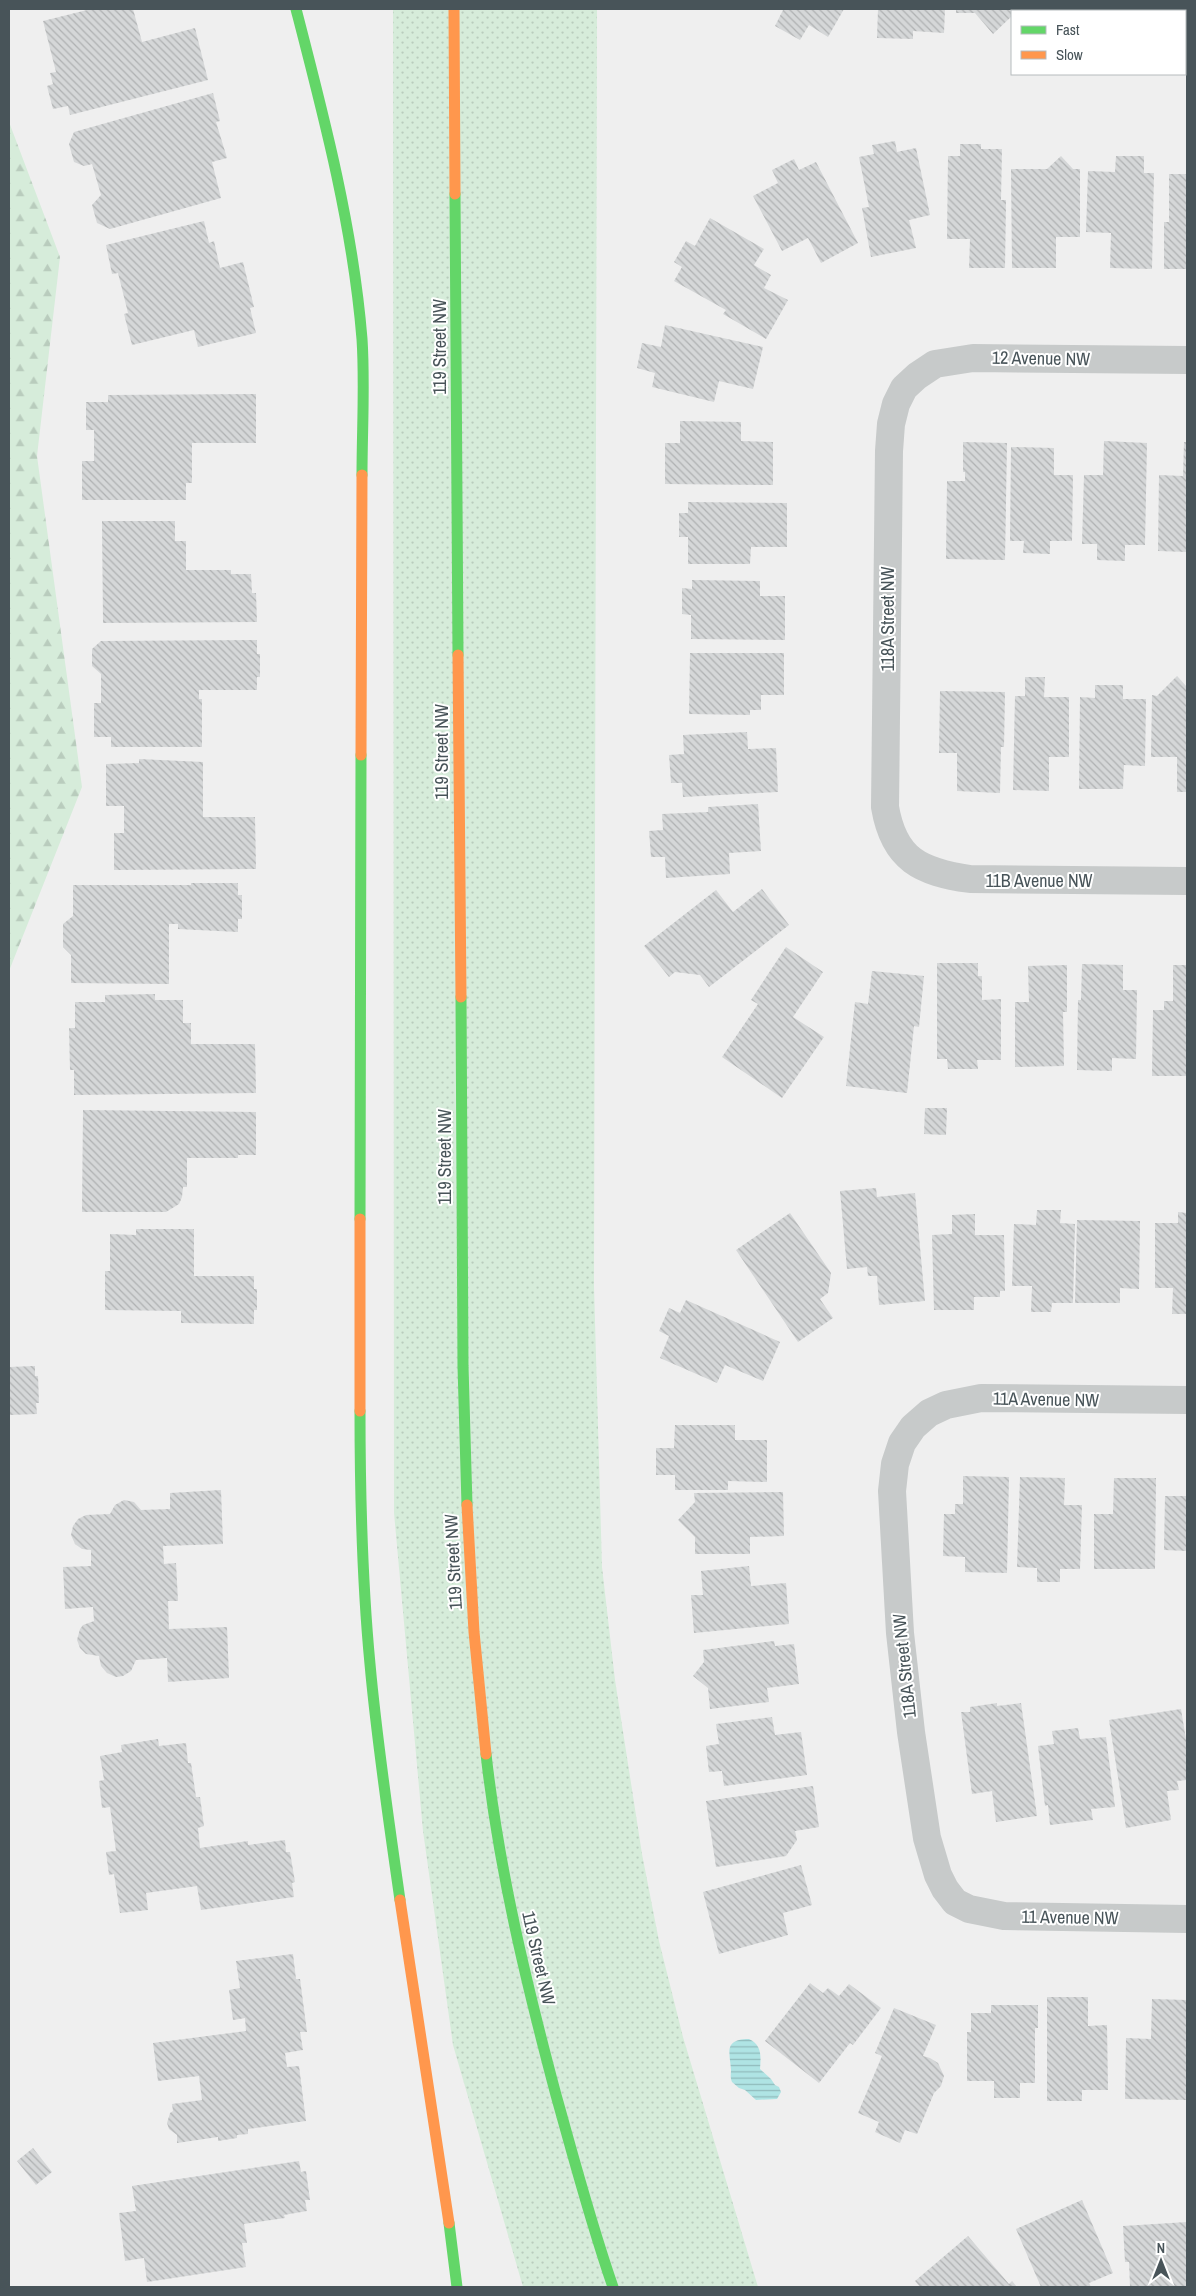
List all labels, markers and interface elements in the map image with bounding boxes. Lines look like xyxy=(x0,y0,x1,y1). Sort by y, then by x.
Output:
legend xyxy=(1011,10,1186,75)
text: Fast xyxy=(1056,19,1080,40)
text: Slow xyxy=(1056,44,1083,65)
street label: 119 Street NW xyxy=(427,299,452,395)
street label: 12 Avenue NW xyxy=(992,345,1090,371)
street label: 118A Street NW xyxy=(875,567,900,671)
street label: 119 Street NW xyxy=(429,704,454,800)
street label: 11B Avenue NW xyxy=(986,868,1093,893)
street label: 119 Street NW xyxy=(432,1109,457,1205)
street label: 11A Avenue NW xyxy=(993,1386,1099,1412)
street label: 119 Street NW xyxy=(438,1513,468,1610)
street label: 118A Street NW xyxy=(886,1613,922,1719)
street label: 11 Avenue NW xyxy=(1021,1904,1119,1930)
street label: 119 Street NW xyxy=(516,1909,562,2008)
north arrow xyxy=(1136,2236,1186,2286)
text: N xyxy=(1157,2239,1165,2257)

